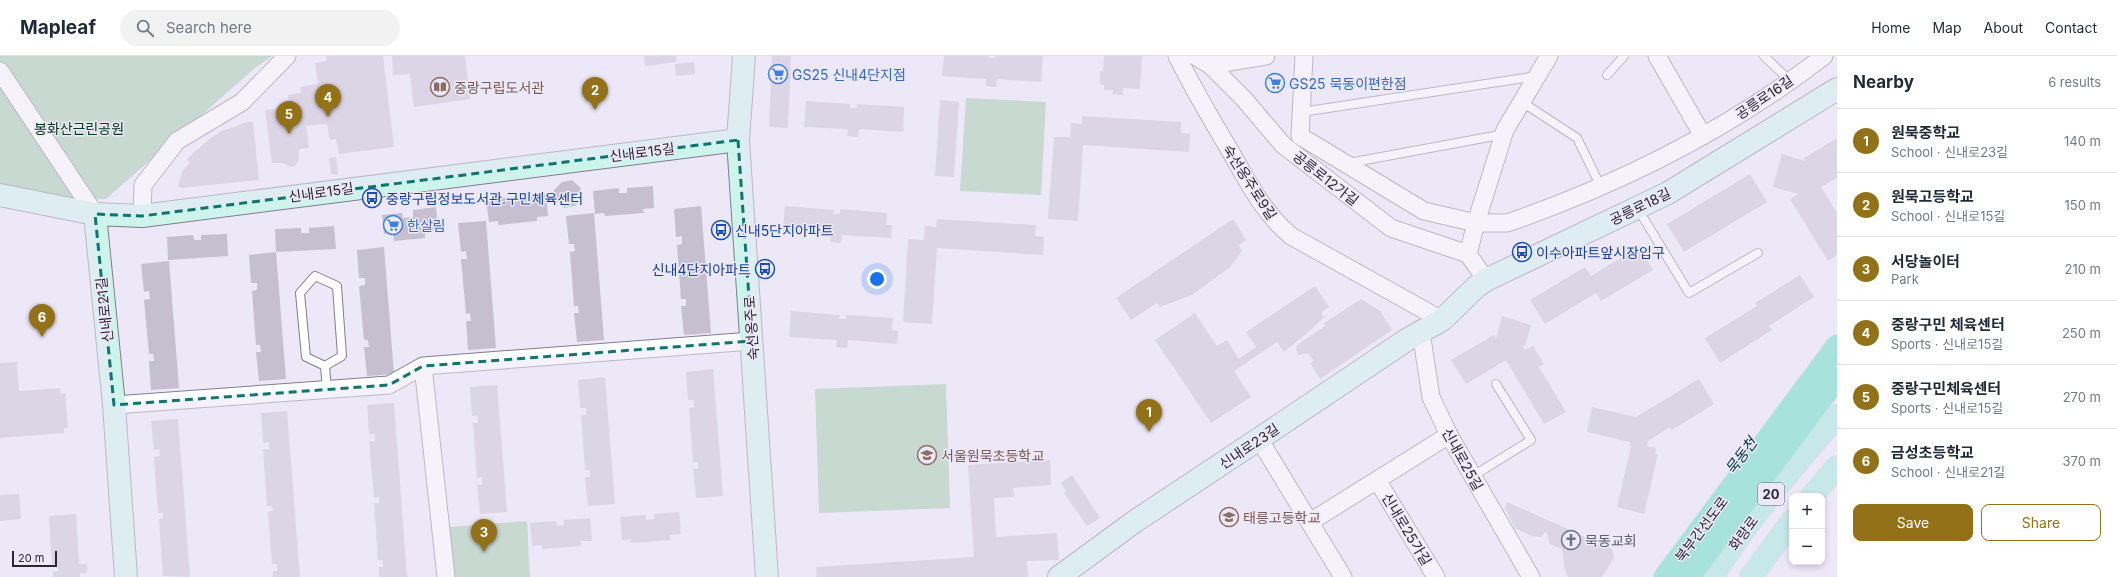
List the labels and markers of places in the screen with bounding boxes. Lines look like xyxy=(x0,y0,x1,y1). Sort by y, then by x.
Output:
supermarket icon: GS25 신내4단지점 xyxy=(767,63,789,85)
place label: GS25 신내4단지점 xyxy=(792,66,906,83)
supermarket icon: GS25 묵동이편한점 xyxy=(1264,72,1286,94)
place label: GS25 묵동이편한점 xyxy=(1289,75,1407,92)
library icon: 중랑구립도서관 xyxy=(429,76,451,98)
pin: 2 xyxy=(582,77,608,110)
place label: 중랑구립도서관 xyxy=(454,79,544,96)
pin: 4 xyxy=(315,84,341,117)
pin: 5 xyxy=(276,101,302,134)
bus stop icon: 중랑구립정보도서관.구민체육센터 xyxy=(361,187,383,209)
place label: 중랑구립정보도서관.구민체육센터 xyxy=(386,190,583,207)
supermarket icon: 한살림 xyxy=(382,214,404,236)
place label: 한살림 xyxy=(407,217,446,234)
bus stop icon: 신내5단지아파트 xyxy=(710,219,732,241)
place label: 신내5단지아파트 xyxy=(735,222,834,239)
bus stop icon: 이수아파트앞시장입구 xyxy=(1511,241,1533,263)
place label: 이수아파트앞시장입구 xyxy=(1536,244,1665,261)
bus stop icon: 신내4단지아파트 xyxy=(754,258,776,280)
place label: 신내4단지아파트 xyxy=(652,261,751,278)
pin: 6 xyxy=(29,304,55,337)
pin: 1 xyxy=(1136,399,1162,432)
school or university icon: 서울원묵초등학교 xyxy=(916,444,938,466)
place label: 서울원묵초등학교 xyxy=(941,447,1044,464)
school or university icon: 태릉고등학교 xyxy=(1218,506,1240,528)
place label: 태릉고등학교 xyxy=(1243,509,1320,526)
pin: 3 xyxy=(471,519,497,552)
church icon: 묵동교회 xyxy=(1560,529,1582,551)
place label: 묵동교회 xyxy=(1585,532,1637,549)

